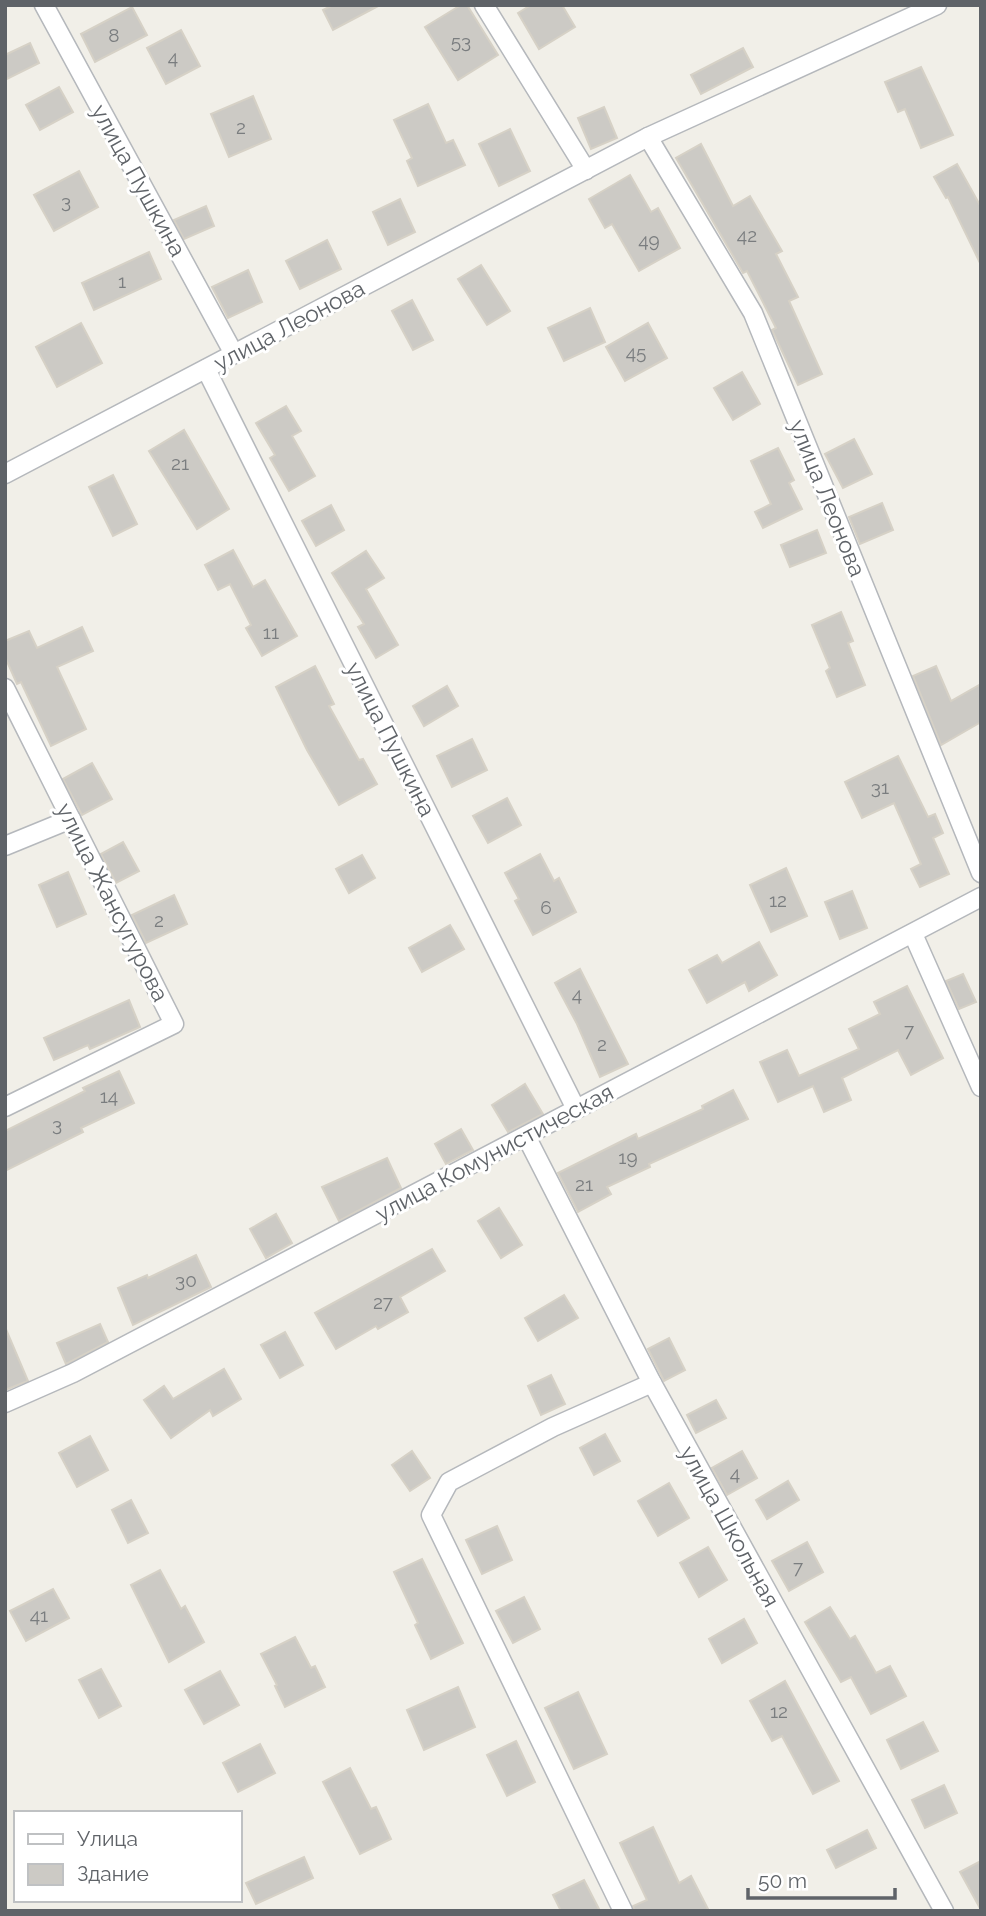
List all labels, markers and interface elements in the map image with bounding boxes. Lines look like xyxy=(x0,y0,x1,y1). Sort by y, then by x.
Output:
house number: 8 xyxy=(108,24,120,46)
house number: 53 xyxy=(451,30,471,52)
house number: 4 xyxy=(168,46,178,68)
street label: улица Пушкина xyxy=(86,99,192,261)
house number: 2 xyxy=(236,116,246,138)
house number: 3 xyxy=(61,190,71,212)
house number: 42 xyxy=(737,224,757,246)
house number: 49 xyxy=(638,229,660,251)
house number: 1 xyxy=(118,270,126,292)
street label: улица Леонова xyxy=(209,274,369,376)
house number: 45 xyxy=(626,341,646,363)
street label: улица Леонова xyxy=(784,416,872,580)
house number: 21 xyxy=(171,452,189,474)
house number: 11 xyxy=(263,621,279,643)
street label: улица Пушкина xyxy=(340,657,442,821)
house number: 31 xyxy=(871,776,889,798)
street label: улица Жансугурова xyxy=(51,798,175,1006)
house number: 12 xyxy=(769,889,787,911)
house number: 6 xyxy=(540,896,552,918)
house number: 2 xyxy=(154,909,164,931)
house number: 4 xyxy=(572,983,582,1005)
house number: 7 xyxy=(904,1019,914,1041)
house number: 2 xyxy=(597,1033,607,1055)
street label: улица Комунистическая xyxy=(370,1078,618,1226)
house number: 14 xyxy=(100,1085,118,1107)
house number: 3 xyxy=(52,1113,62,1135)
house number: 19 xyxy=(618,1146,638,1168)
house number: 21 xyxy=(575,1173,593,1195)
house number: 30 xyxy=(175,1269,197,1291)
house number: 27 xyxy=(373,1291,393,1313)
street label: улица Школьная xyxy=(675,1441,785,1611)
house number: 4 xyxy=(730,1462,740,1484)
house number: 7 xyxy=(793,1556,803,1578)
house number: 41 xyxy=(30,1604,48,1626)
house number: 12 xyxy=(770,1700,788,1722)
legend xyxy=(14,1811,242,1902)
text: Улица xyxy=(77,1826,138,1851)
scale bar xyxy=(748,1856,895,1900)
text: Здание xyxy=(77,1861,149,1886)
text: 50 m xyxy=(758,1868,807,1893)

